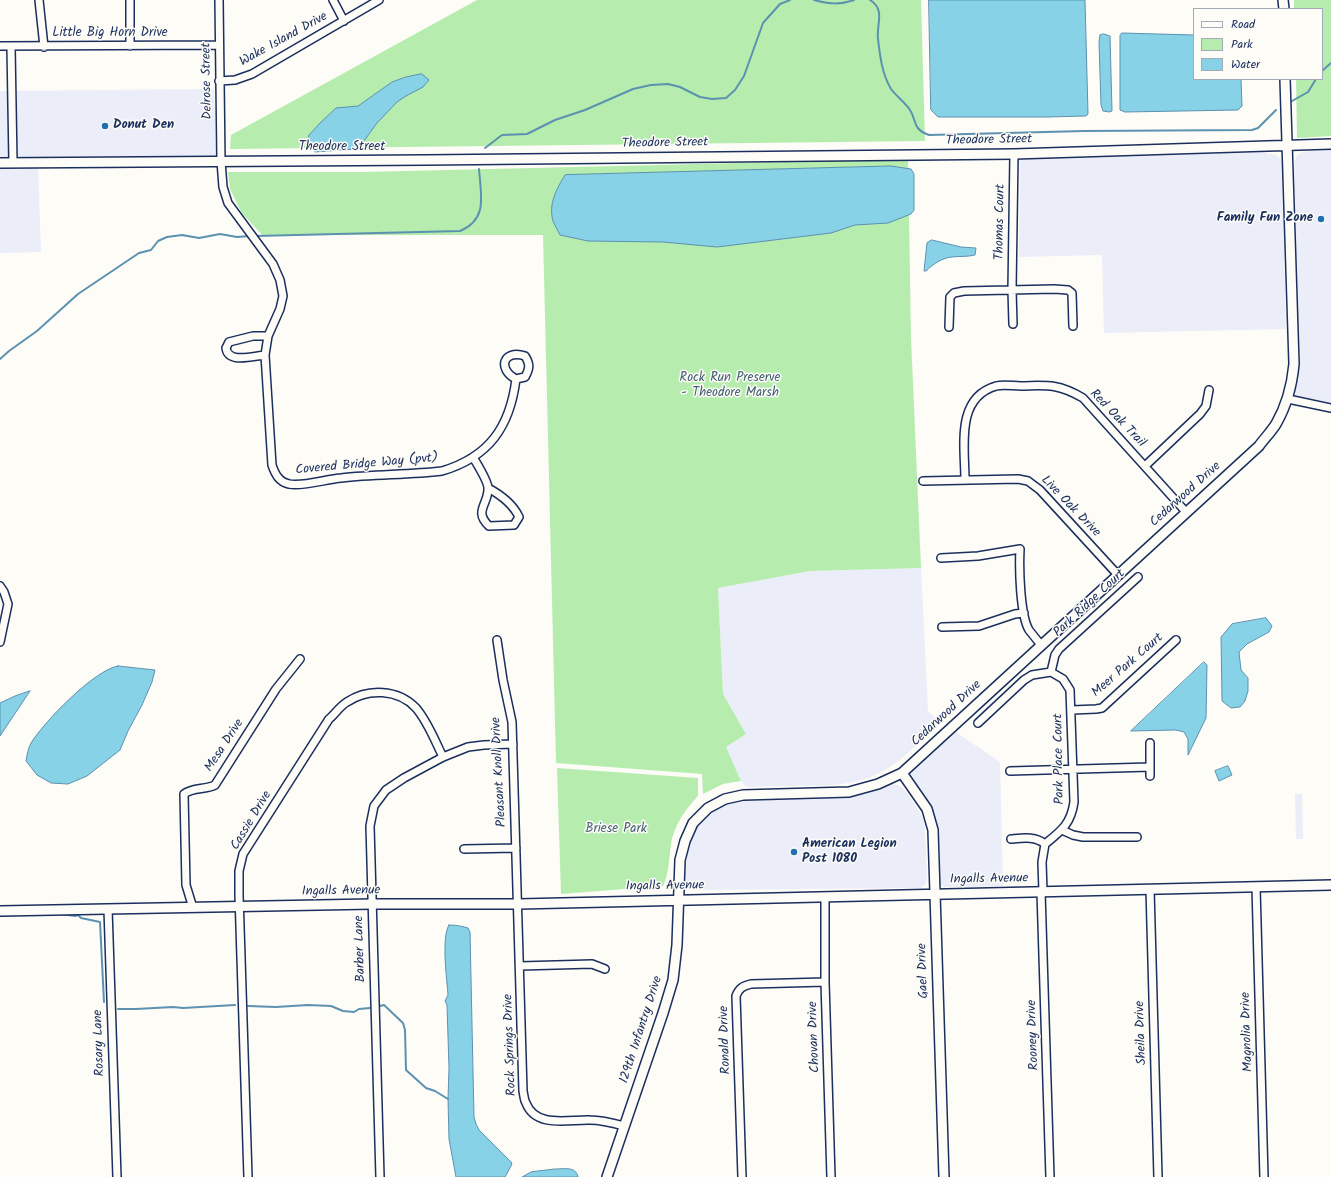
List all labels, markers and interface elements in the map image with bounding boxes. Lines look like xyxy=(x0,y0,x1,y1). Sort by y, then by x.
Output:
legend xyxy=(1193,8,1323,80)
street label: Wake Island Drive xyxy=(237,9,331,71)
text: Road xyxy=(1231,15,1255,34)
street label: Little Big Horn Drive xyxy=(52,26,168,42)
text: Park xyxy=(1231,35,1253,54)
street label: Delrose Street xyxy=(200,42,216,120)
text: Water xyxy=(1231,55,1260,74)
place label: Donut Den xyxy=(113,118,174,134)
marker: Donut Den xyxy=(100,121,110,131)
street label: Theodore Street xyxy=(946,132,1032,150)
street label: Theodore Street xyxy=(622,135,708,153)
street label: Theodore Street xyxy=(299,140,385,156)
street label: Thomas Court xyxy=(993,184,1009,260)
place label: Family Fun Zone xyxy=(1217,211,1313,227)
marker: Family Fun Zone xyxy=(1316,214,1326,224)
park label: Rock Run Preserve - Theodore Marsh xyxy=(680,371,780,402)
street label: Red Oak Trail xyxy=(1086,387,1148,451)
street label: Covered Bridge Way (pvt) xyxy=(295,451,439,479)
street label: Cedarwood Drive xyxy=(1147,459,1225,531)
street label: Live Oak Drive xyxy=(1037,473,1103,541)
street label: Park Ridge Court xyxy=(1051,567,1129,641)
street label: Meer Park Court xyxy=(1089,631,1167,701)
street label: Cedarwood Drive xyxy=(909,678,985,750)
street label: Park Place Court xyxy=(1051,713,1069,805)
street label: Mesa Drive xyxy=(202,717,248,775)
street label: Pleasant Knoll Drive xyxy=(489,717,511,827)
street label: Cassie Drive xyxy=(228,789,276,853)
park label: Briese Park xyxy=(585,822,647,838)
place label: American Legion Post 1080 xyxy=(802,837,897,868)
marker: American Legion Post 1080 xyxy=(789,847,799,857)
street label: Ingalls Avenue xyxy=(950,872,1028,888)
street label: Ingalls Avenue xyxy=(626,879,704,895)
street label: Ingalls Avenue xyxy=(302,884,380,900)
street label: Barber Lane xyxy=(352,915,370,983)
street label: Gael Drive xyxy=(915,943,933,999)
street label: 129th Infantry Drive xyxy=(617,974,667,1086)
street label: Magnolia Drive xyxy=(1239,992,1257,1072)
street label: Rock Springs Drive xyxy=(501,994,521,1096)
street label: Rooney Drive xyxy=(1025,999,1043,1071)
street label: Chovan Drive xyxy=(806,1001,824,1073)
street label: Sheila Drive xyxy=(1133,1001,1151,1065)
street label: Ronald Drive xyxy=(717,1005,735,1075)
street label: Rosary Lane xyxy=(91,1009,109,1077)

